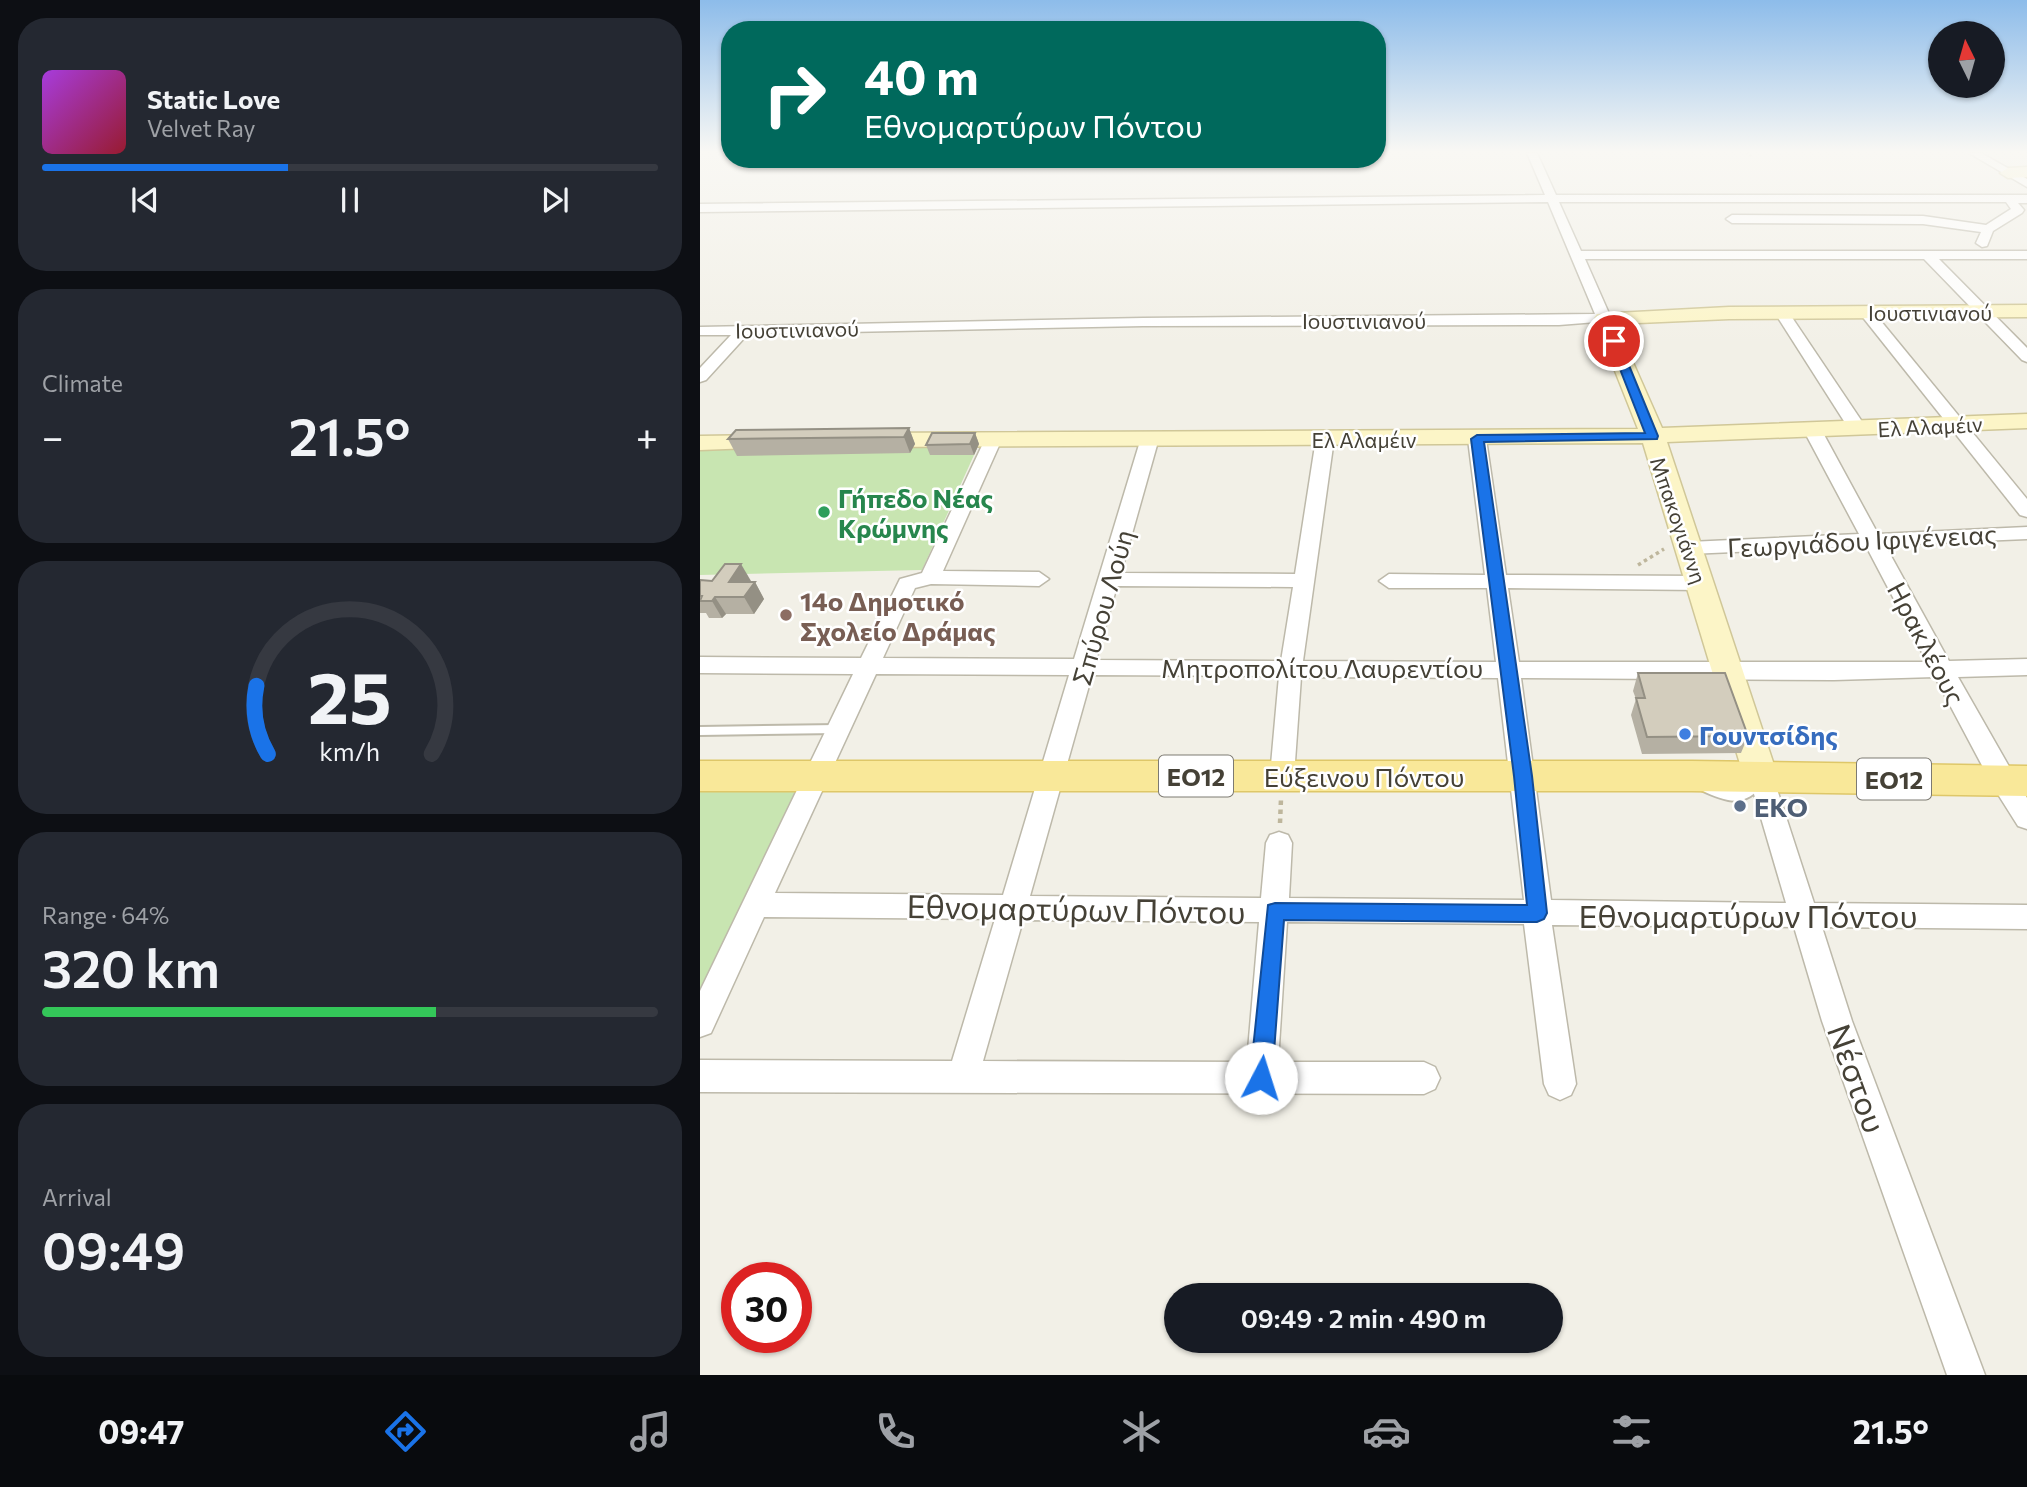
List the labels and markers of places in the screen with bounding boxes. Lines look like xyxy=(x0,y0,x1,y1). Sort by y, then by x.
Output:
pin xyxy=(1584,311,1644,371)
place label: Γήπεδο Νέας Κρώμνης xyxy=(838,482,993,543)
marker: Γήπεδο Νέας Κρώμνης xyxy=(816,504,832,520)
place label: 14ο Δημοτικό Σχολείο Δράμας xyxy=(800,585,996,646)
marker: 14ο Δημοτικό Σχολείο Δράμας xyxy=(778,607,794,623)
place label: Γουντσίδης xyxy=(1699,719,1838,750)
marker: Γουντσίδης xyxy=(1677,726,1693,742)
place label: EKO xyxy=(1754,791,1808,822)
marker: EKO xyxy=(1732,798,1748,814)

